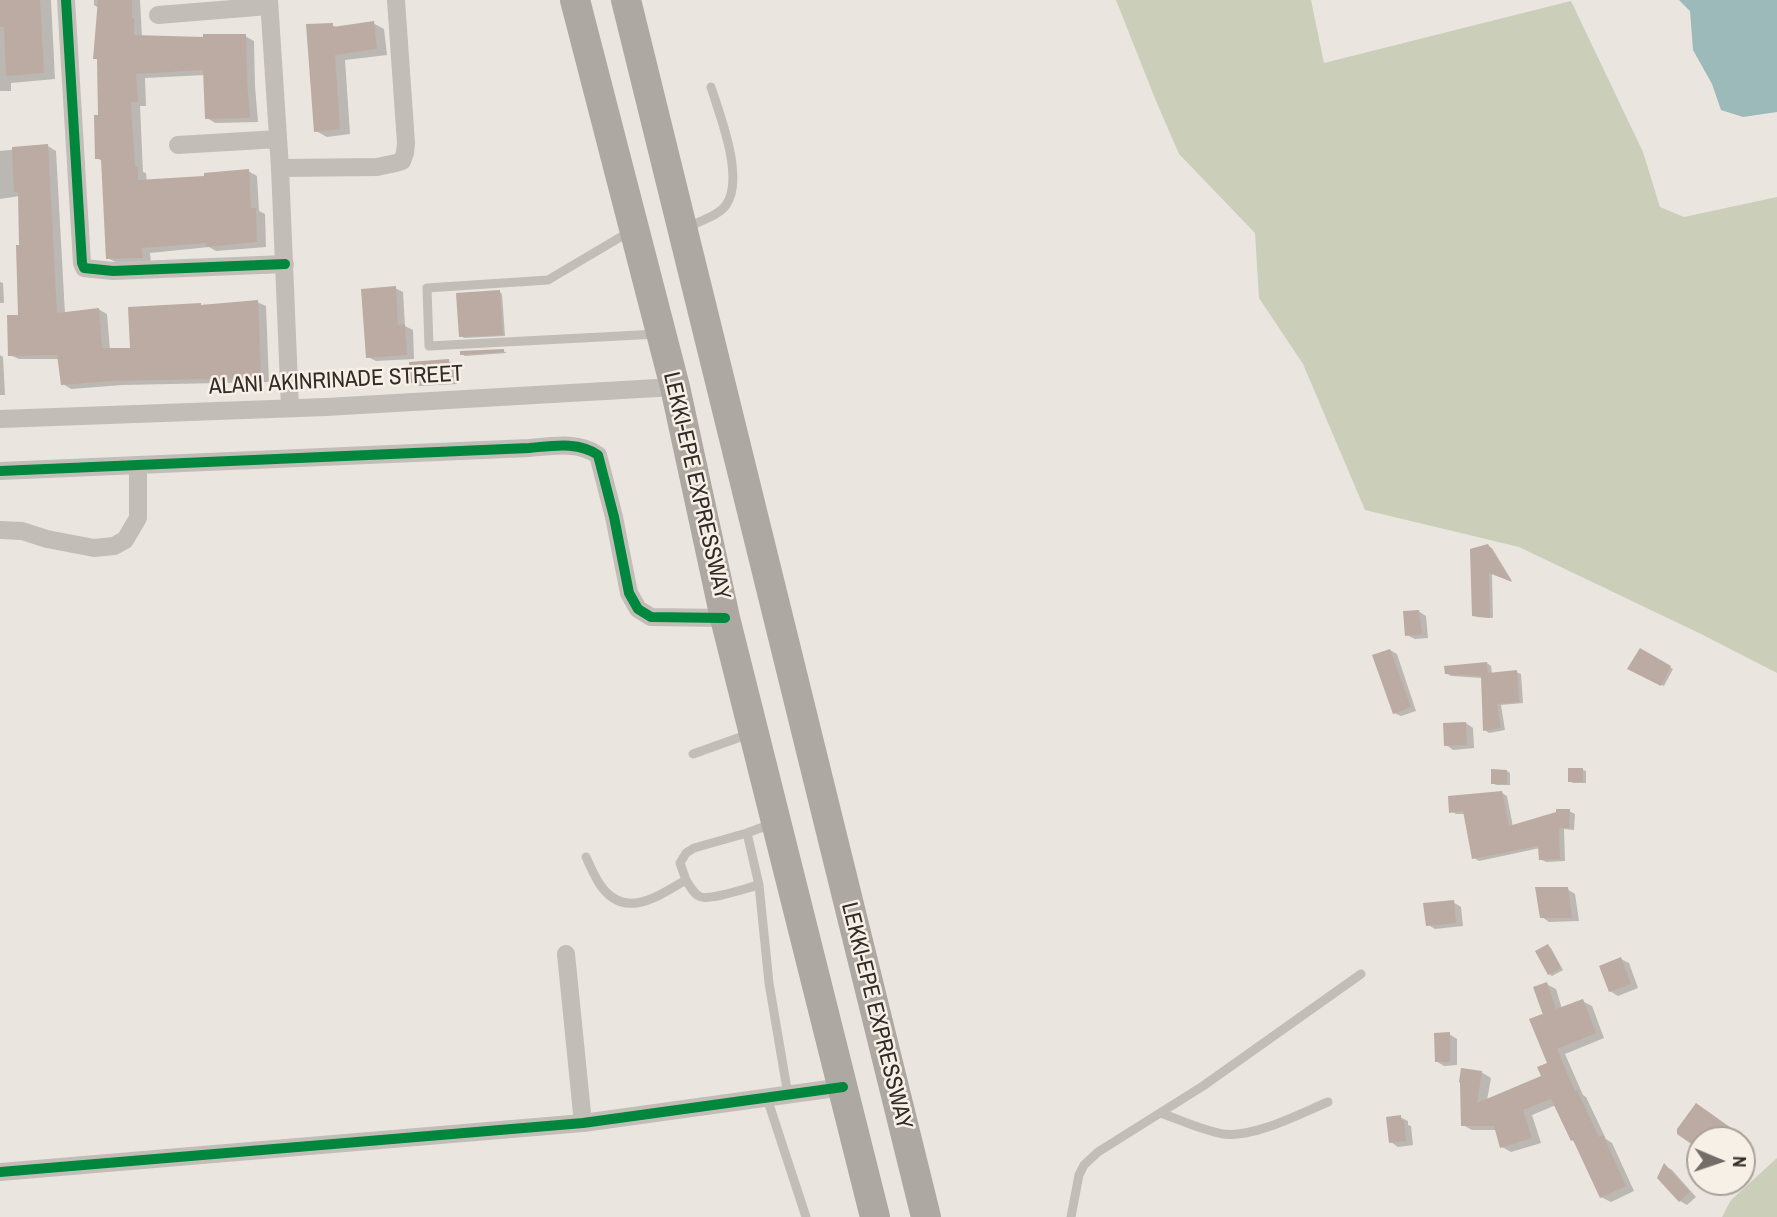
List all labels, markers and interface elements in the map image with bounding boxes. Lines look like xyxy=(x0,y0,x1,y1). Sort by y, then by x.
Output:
street label: ALANI AKINRINADE STREET xyxy=(208,361,464,401)
street label: LEKKI-EPE EXPRESSWAY xyxy=(656,370,736,602)
street label: LEKKI-EPE EXPRESSWAY xyxy=(834,900,918,1132)
north arrow xyxy=(1686,1126,1756,1196)
text: N xyxy=(1727,1156,1753,1168)

